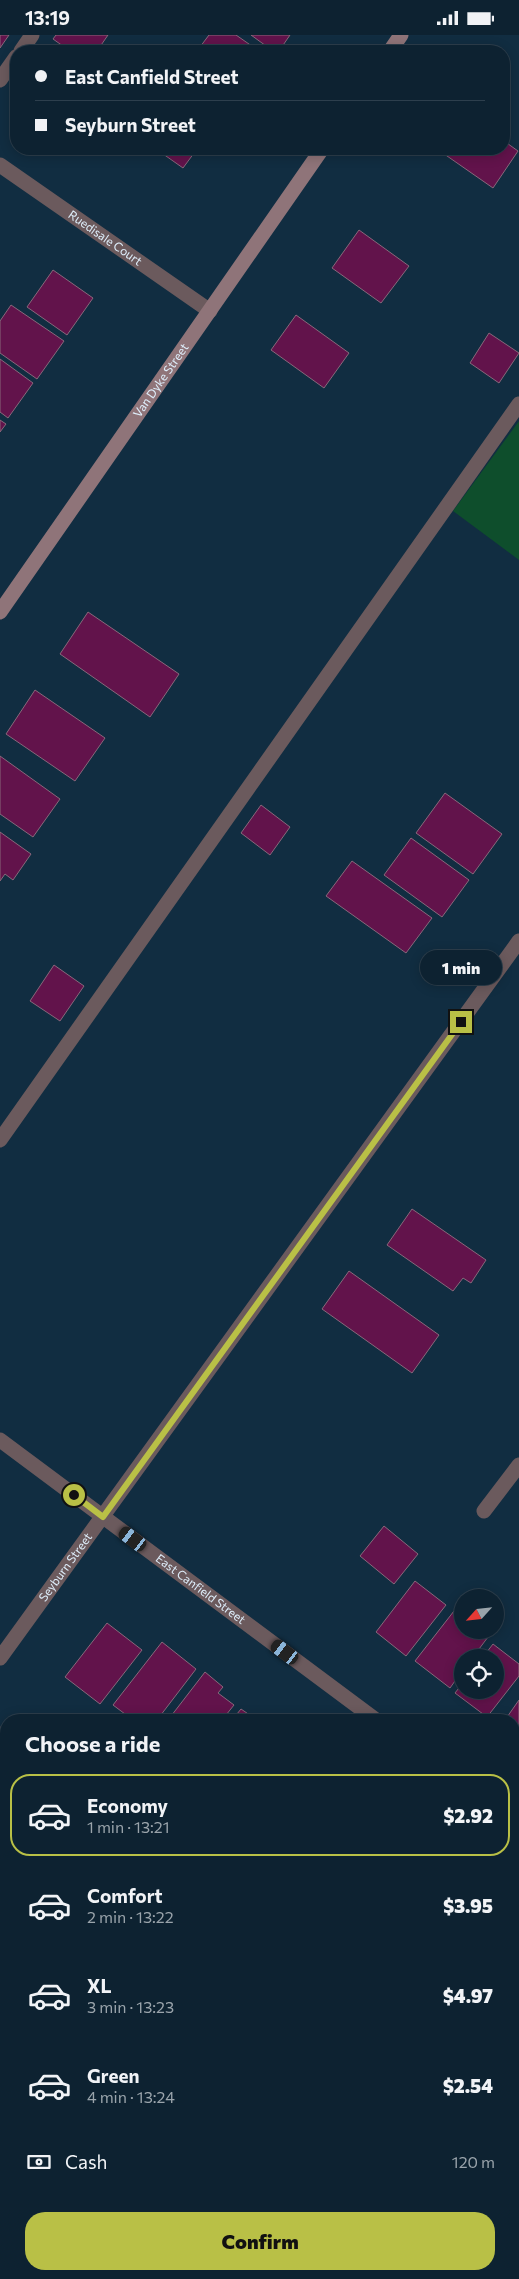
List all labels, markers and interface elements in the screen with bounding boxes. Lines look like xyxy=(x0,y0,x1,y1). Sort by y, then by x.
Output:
text: 13:19 xyxy=(25,6,70,29)
text: East Canfield Street xyxy=(65,65,239,88)
text: Seyburn Street xyxy=(65,113,196,136)
street label: Ruedisale Court xyxy=(66,207,145,268)
street label: Van Dyke Street xyxy=(130,340,191,420)
callout: 1 min xyxy=(420,949,502,985)
text: 1 min xyxy=(442,958,480,977)
route end xyxy=(450,1011,472,1033)
route start xyxy=(63,1484,85,1506)
car xyxy=(116,1524,149,1554)
street label: Seyburn Street xyxy=(35,1530,94,1604)
street label: East Canfield Street xyxy=(154,1551,249,1626)
north arrow xyxy=(454,1589,504,1639)
map controls xyxy=(454,1589,504,1699)
car xyxy=(268,1637,301,1667)
button: locate xyxy=(454,1649,504,1699)
text: Choose a ride xyxy=(25,1730,160,1757)
icon: car xyxy=(27,1793,72,1838)
text: Economy xyxy=(87,1794,168,1817)
text: $2.92 xyxy=(443,1804,493,1827)
text: 1 min · 13:21 xyxy=(87,1817,170,1836)
icon: car xyxy=(27,1883,72,1928)
text: Comfort xyxy=(87,1884,163,1907)
text: $3.95 xyxy=(443,1894,493,1917)
text: 2 min · 13:22 xyxy=(87,1907,174,1926)
icon: car xyxy=(27,1973,72,2018)
text: XL xyxy=(87,1974,112,1997)
text: $4.97 xyxy=(443,1984,493,2007)
text: 3 min · 13:23 xyxy=(87,1997,174,2016)
icon: car xyxy=(27,2063,72,2108)
text: Green xyxy=(87,2064,139,2087)
text: $2.54 xyxy=(443,2074,493,2097)
text: 4 min · 13:24 xyxy=(87,2087,175,2106)
icon: cash xyxy=(25,2148,53,2176)
text: Cash xyxy=(65,2150,107,2173)
text: 120 m xyxy=(452,2152,495,2171)
button: Confirm xyxy=(25,2212,495,2270)

